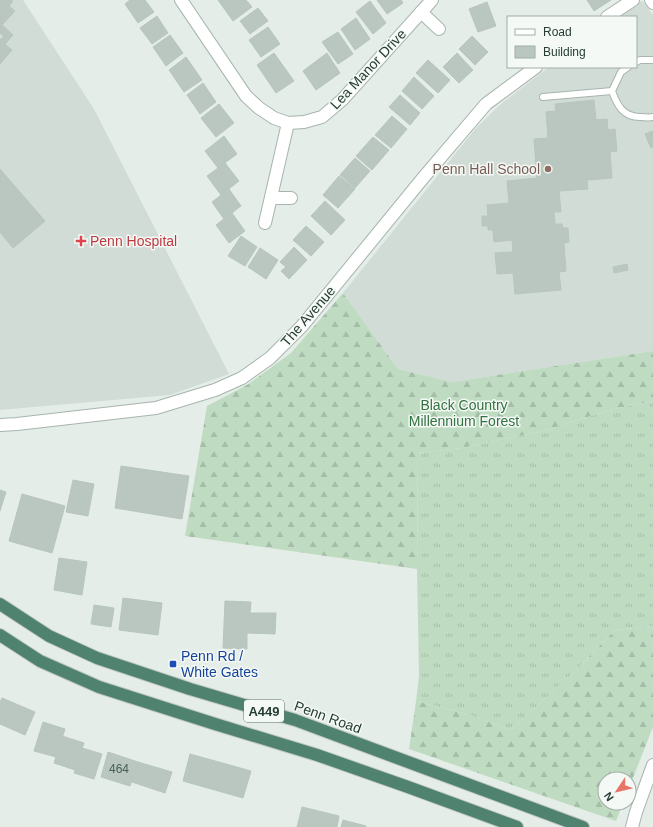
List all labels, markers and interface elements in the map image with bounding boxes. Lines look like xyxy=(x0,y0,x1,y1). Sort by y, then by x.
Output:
legend xyxy=(507,16,637,68)
text: Road xyxy=(543,25,572,39)
street label: Lea Manor Drive xyxy=(327,26,409,112)
text: Building xyxy=(543,45,586,59)
place label: Penn Hall School xyxy=(433,161,540,177)
marker: Penn Hall School xyxy=(543,164,553,174)
place label: Penn Hospital xyxy=(90,233,177,249)
marker: Penn Hospital xyxy=(75,235,87,247)
street label: The Avenue xyxy=(278,282,339,349)
park label: Black Country Millennium Forest xyxy=(409,397,519,429)
place label: Penn Rd / White Gates xyxy=(181,648,258,680)
marker: Penn Rd / White Gates xyxy=(168,659,178,669)
street label: Penn Road xyxy=(292,698,364,736)
road number: A449 xyxy=(244,700,284,722)
house number: 464 xyxy=(109,762,129,776)
north arrow xyxy=(597,771,637,811)
text: N xyxy=(602,790,616,803)

